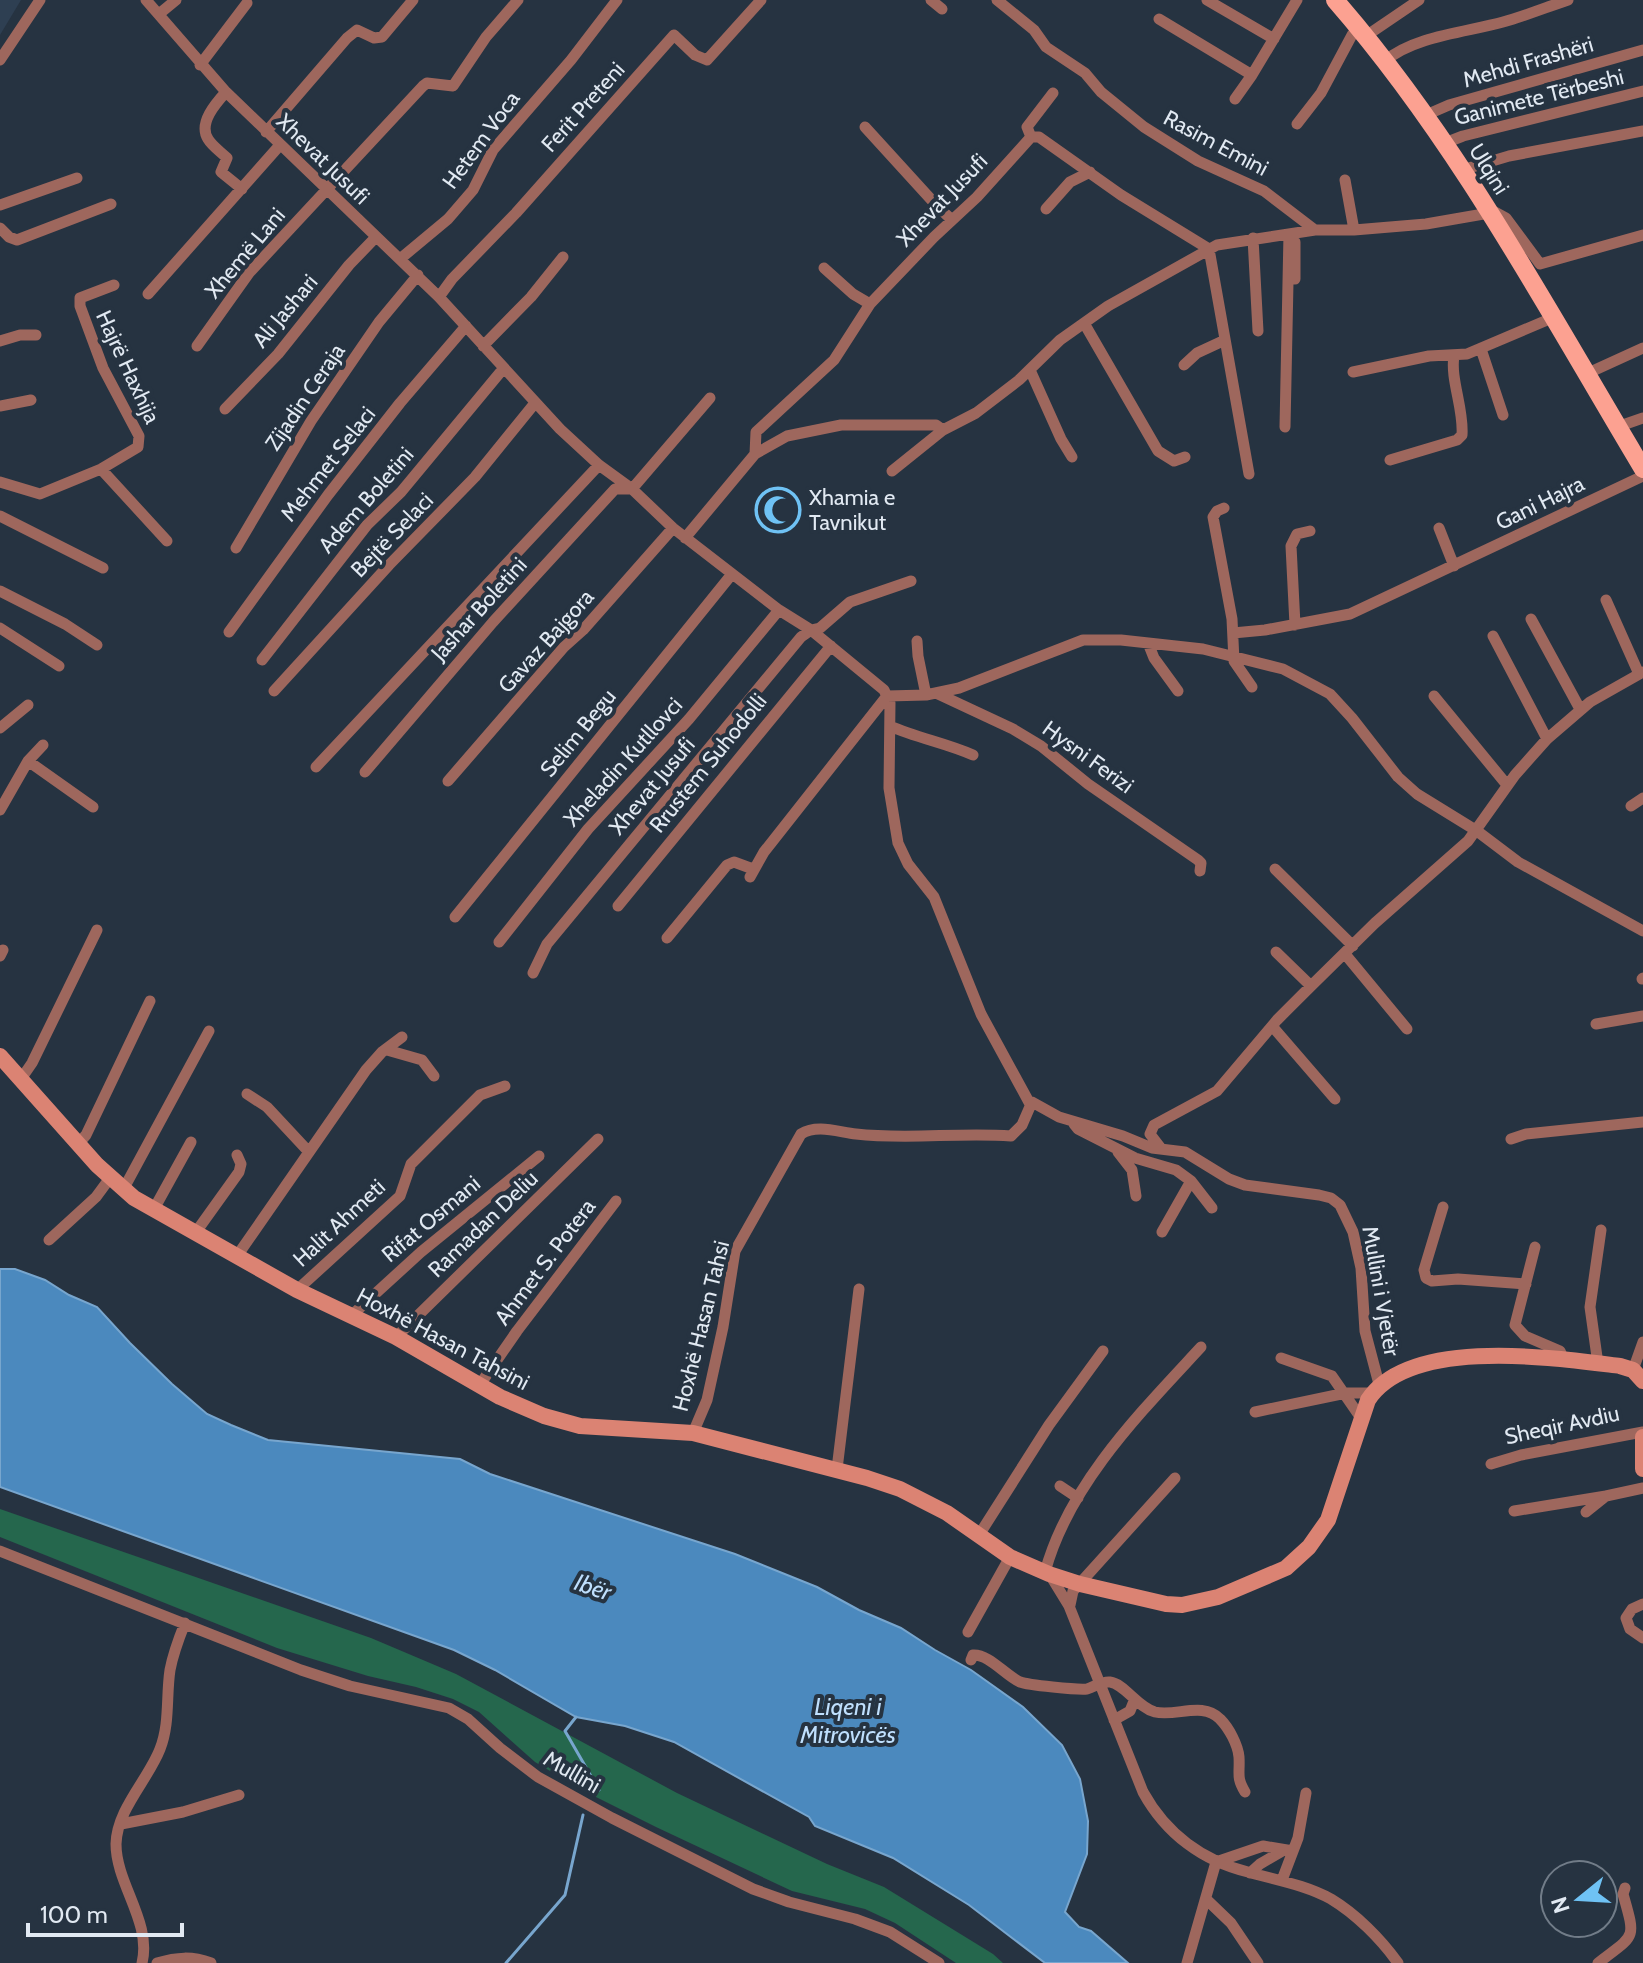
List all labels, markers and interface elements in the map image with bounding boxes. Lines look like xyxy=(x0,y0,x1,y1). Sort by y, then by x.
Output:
street label: Mehdi Frashëri xyxy=(1460,30,1596,94)
street label: Ferit Preteni xyxy=(536,56,630,158)
street label: Ganimete Tërbeshi xyxy=(1451,63,1627,131)
street label: Hetem Voca xyxy=(437,86,526,194)
street label: Rasim Emini xyxy=(1159,104,1273,182)
street label: Xhevat Jusufi xyxy=(271,108,375,210)
street label: Ulqini xyxy=(1463,139,1515,199)
street label: Xhevat Jusufi xyxy=(891,148,993,252)
street label: Xhemë Lani xyxy=(199,202,291,304)
street label: Ali Jashari xyxy=(247,269,323,353)
street label: Hajrë Haxhija xyxy=(90,306,166,428)
street label: Zijadin Ceraja xyxy=(259,338,351,456)
street label: Mehmet Selaci xyxy=(275,401,381,527)
street label: Adem Boletini xyxy=(313,441,419,559)
street label: Gani Hajra xyxy=(1491,470,1589,536)
place label: Xhamia e Tavnikut xyxy=(809,484,895,536)
mosque icon: Xhamia e Tavnikut xyxy=(754,486,802,534)
street label: Bejtë Selaci xyxy=(345,487,439,583)
street label: Jashar Boletini xyxy=(425,552,533,667)
street label: Gavaz Bajgora xyxy=(492,583,600,698)
street label: Selim Begu xyxy=(534,684,622,782)
street label: Rrustem Suhodolli xyxy=(644,688,772,838)
street label: Xheladin Kutllovci xyxy=(558,692,688,832)
street label: Hysni Ferizi xyxy=(1037,715,1139,799)
street label: Xhevat Jusufi xyxy=(603,732,701,840)
street label: Ramadan Deliu xyxy=(423,1165,543,1283)
street label: Rifat Osmani xyxy=(376,1170,486,1268)
street label: Halit Ahmeti xyxy=(287,1174,391,1272)
street label: Ahmet S. Potera xyxy=(489,1193,601,1330)
street label: Mullini i Vjetër xyxy=(1356,1224,1406,1358)
street label: Hoxhë Hasan Tahsi xyxy=(667,1238,735,1414)
street label: Hoxhë Hasan Tahsini xyxy=(352,1282,534,1396)
street label: Sheqir Avdiu xyxy=(1502,1400,1622,1450)
water label: Ibër xyxy=(571,1567,617,1607)
water label: Liqeni i Mitrovicës xyxy=(799,1692,896,1749)
street label: Mullini xyxy=(539,1745,605,1799)
north arrow xyxy=(1539,1859,1619,1939)
scale bar xyxy=(28,1887,182,1937)
text: N xyxy=(1545,1893,1576,1917)
text: 100 m xyxy=(40,1900,108,1929)

